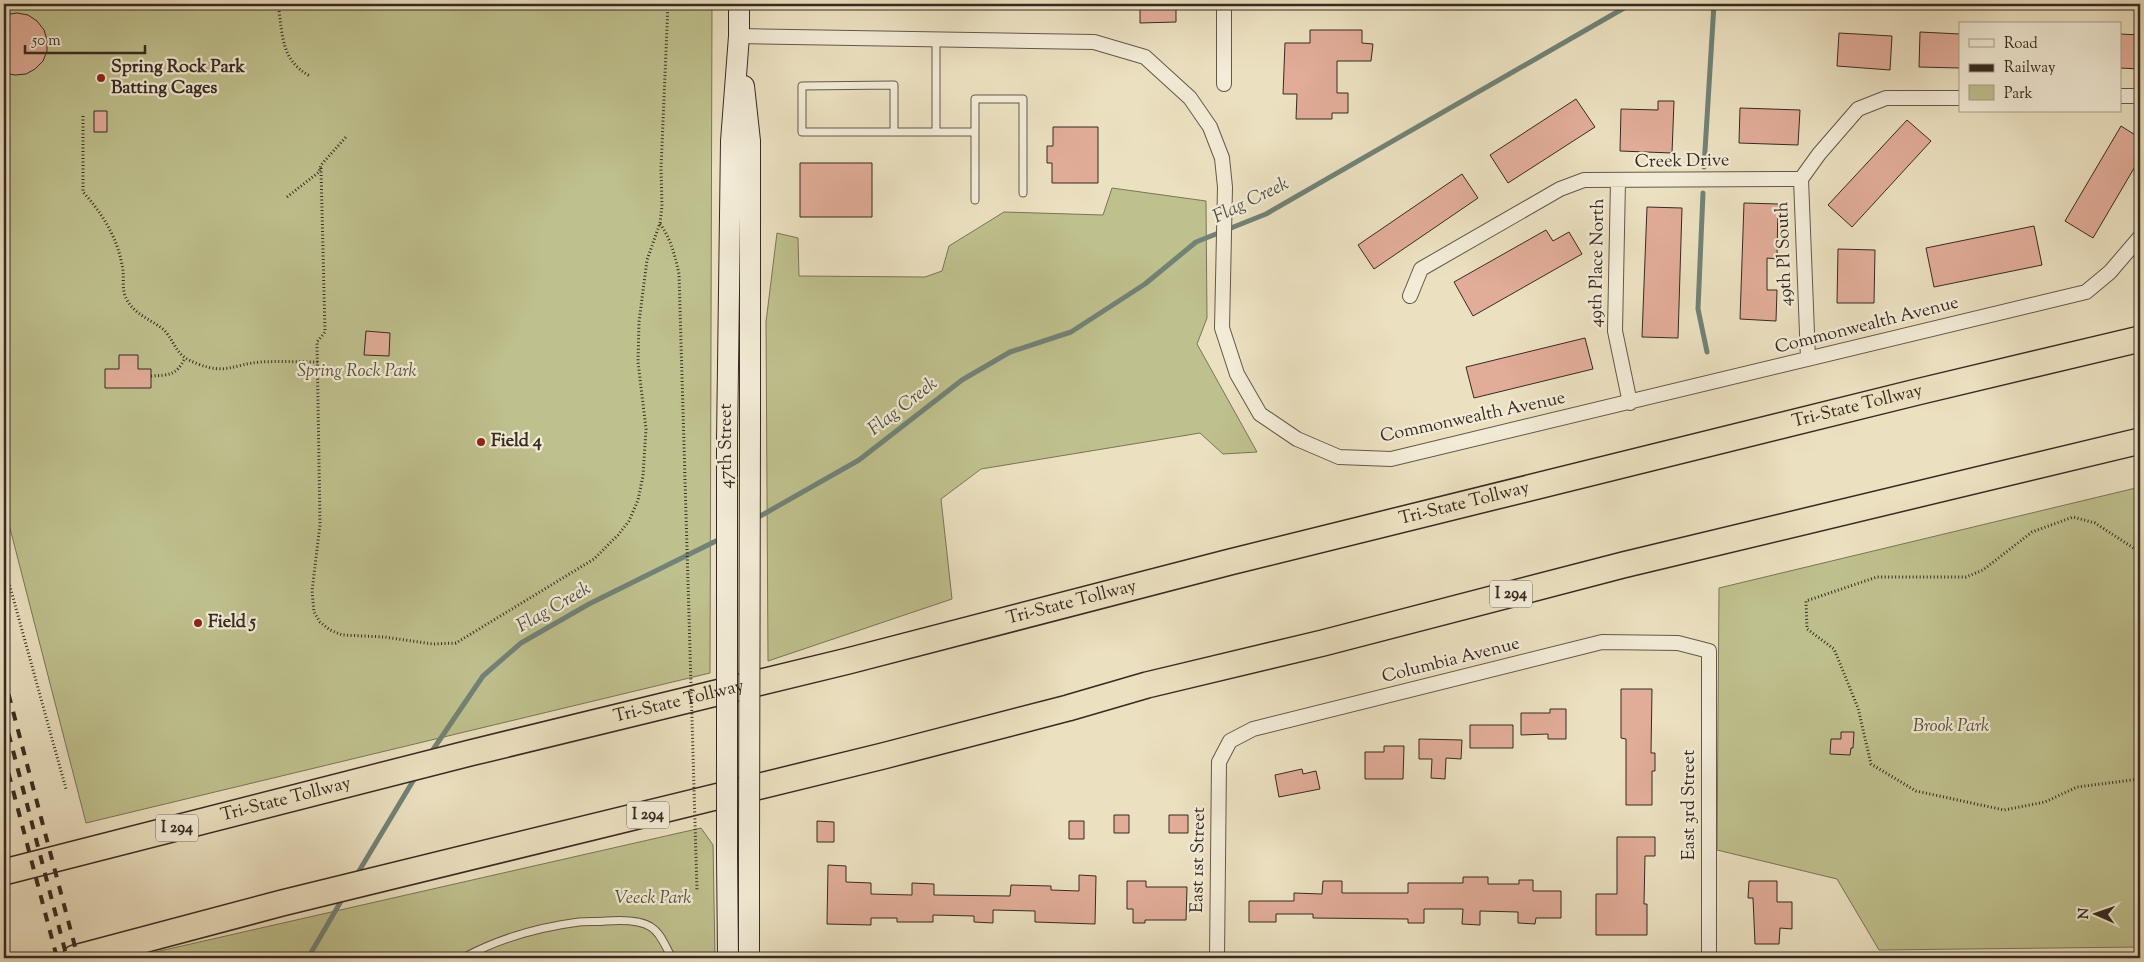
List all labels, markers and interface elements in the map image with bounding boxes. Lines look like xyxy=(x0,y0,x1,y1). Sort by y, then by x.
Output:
scale bar xyxy=(25,22,145,54)
legend xyxy=(1959,22,2122,112)
text: 50 m xyxy=(31,31,61,52)
text: Road xyxy=(2004,34,2038,55)
place label: Spring Rock Park Batting Cages xyxy=(111,55,245,102)
text: Railway xyxy=(2004,58,2056,79)
marker: Spring Rock Park Batting Cages xyxy=(95,72,107,84)
text: Park xyxy=(2004,84,2033,105)
street label: Creek Drive xyxy=(1634,148,1730,176)
water label: Flag Creek xyxy=(1208,171,1294,231)
street label: 49th Place North xyxy=(1584,198,1612,328)
street label: 49th Pl South xyxy=(1770,201,1800,307)
street label: Commonwealth Avenue xyxy=(1772,291,1962,361)
park label: Spring Rock Park xyxy=(297,359,417,385)
water label: Flag Creek xyxy=(862,371,944,443)
street label: Tri-State Tollway xyxy=(1790,378,1925,435)
street label: Commonwealth Avenue xyxy=(1378,386,1568,450)
street label: 47th Street xyxy=(714,403,740,489)
place label: Field 4 xyxy=(491,429,542,455)
marker: Field 4 xyxy=(475,436,487,448)
street label: Tri-State Tollway xyxy=(1396,475,1532,533)
street label: Tri-State Tollway xyxy=(1004,574,1140,632)
water label: Flag Creek xyxy=(512,576,596,640)
road number: I 294 xyxy=(1490,580,1532,608)
place label: Field 5 xyxy=(208,610,257,636)
marker: Field 5 xyxy=(192,617,204,629)
street label: Columbia Avenue xyxy=(1379,631,1523,691)
street label: Tri-State Tollway xyxy=(611,674,747,731)
park label: Brook Park xyxy=(1913,714,1989,740)
street label: East 3rd Street xyxy=(1677,750,1703,860)
street label: Tri-State Tollway xyxy=(218,771,354,829)
road number: I 294 xyxy=(627,802,669,828)
street label: East 1st Street xyxy=(1185,807,1213,913)
road number: I 294 xyxy=(156,814,198,841)
park label: Veeck Park xyxy=(615,886,691,912)
north arrow xyxy=(2072,890,2122,940)
text: N xyxy=(2075,908,2095,920)

